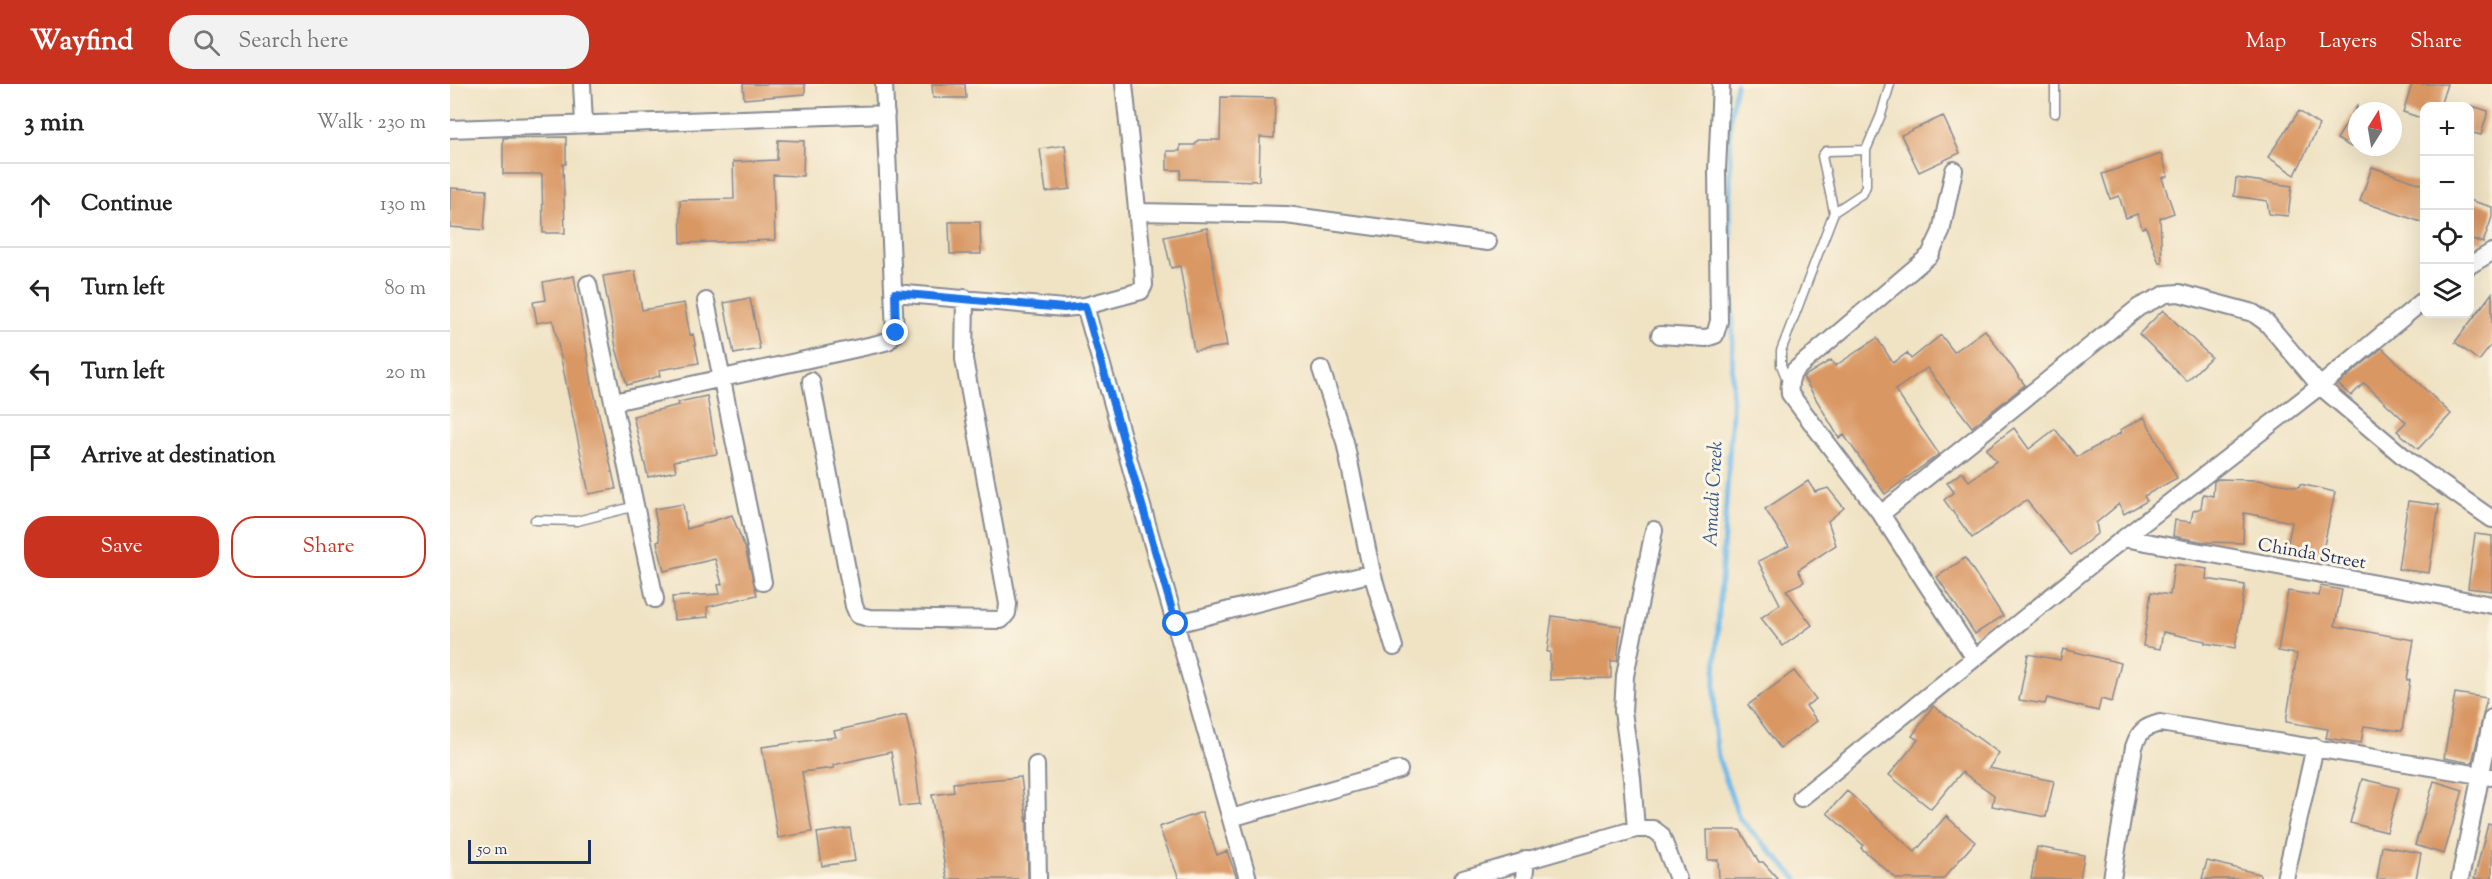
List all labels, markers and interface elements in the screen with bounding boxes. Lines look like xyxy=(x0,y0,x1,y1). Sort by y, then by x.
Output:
search box xyxy=(169,15,589,69)
text: Wayfind xyxy=(30,22,133,62)
icon: search xyxy=(190,26,223,59)
text: Search here xyxy=(238,26,349,58)
text: Map xyxy=(2246,27,2286,57)
text: Layers xyxy=(2319,27,2377,57)
text: Share xyxy=(2410,27,2462,57)
north arrow xyxy=(2348,102,2402,156)
map controls xyxy=(2420,102,2474,318)
button: + xyxy=(2420,102,2474,156)
text: 3 min xyxy=(24,105,84,142)
text: Walk · 230 m xyxy=(317,109,426,138)
button: − xyxy=(2420,156,2474,210)
icon: ahead xyxy=(24,189,57,222)
text: Continue xyxy=(81,189,172,221)
text: 130 m xyxy=(380,191,426,220)
button: locate xyxy=(2420,210,2474,264)
button: layers xyxy=(2420,264,2474,318)
icon: left xyxy=(24,273,57,306)
text: Turn left xyxy=(81,273,164,305)
text: 80 m xyxy=(385,275,426,304)
route end xyxy=(882,319,908,345)
icon: left xyxy=(24,357,57,390)
text: Turn left xyxy=(81,357,164,389)
text: 20 m xyxy=(385,359,426,388)
water label: Amadi Creek xyxy=(1697,440,1732,548)
icon: arrive xyxy=(24,441,57,474)
text: Arrive at destination xyxy=(81,441,276,473)
button: Save xyxy=(24,516,219,578)
button: Share xyxy=(231,516,426,578)
street label: Chinda Street xyxy=(2256,533,2368,577)
route start xyxy=(1162,610,1188,636)
scale bar xyxy=(468,837,591,864)
text: 50 m xyxy=(477,839,508,862)

